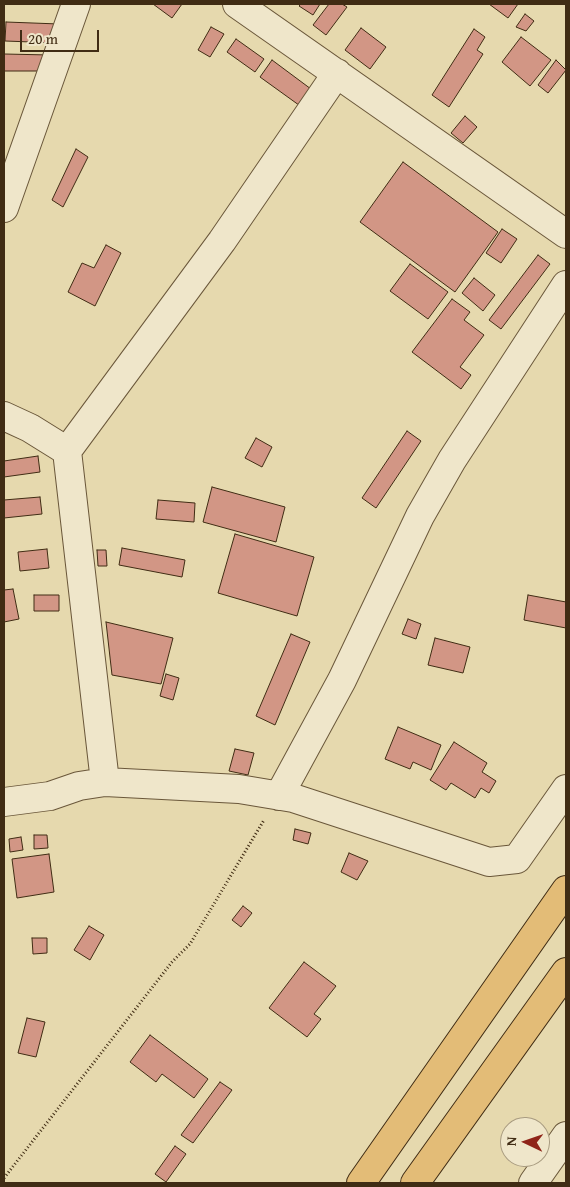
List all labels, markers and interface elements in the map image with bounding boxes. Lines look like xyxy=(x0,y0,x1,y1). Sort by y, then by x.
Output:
scale bar xyxy=(22,20,101,52)
text: 20 m xyxy=(28,28,58,49)
north arrow xyxy=(500,1117,550,1167)
text: N xyxy=(501,1136,521,1146)

